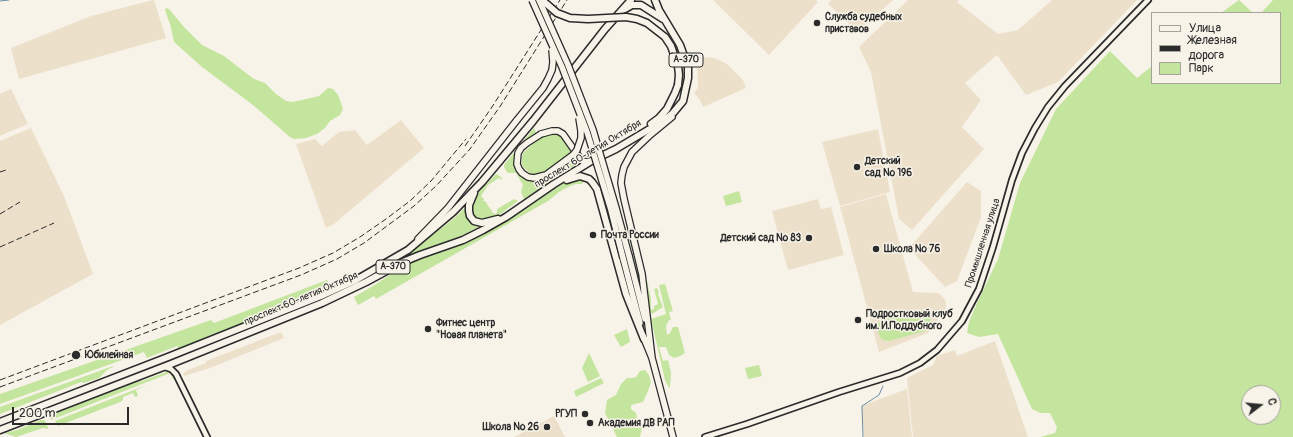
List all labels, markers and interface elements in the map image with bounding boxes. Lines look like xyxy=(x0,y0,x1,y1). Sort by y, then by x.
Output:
place label: Служба судебных приставов xyxy=(825,11,902,34)
legend xyxy=(1151,12,1281,84)
marker: Служба судебных приставов xyxy=(812,18,822,28)
text: Улица xyxy=(1189,21,1221,36)
text: Железная дорога xyxy=(1189,33,1237,63)
road number: А-370 xyxy=(669,53,703,67)
text: Парк xyxy=(1189,61,1214,76)
street label: проспект 60-летия Октября xyxy=(532,117,644,191)
place label: Детский сад № 196 xyxy=(865,155,912,178)
marker: Детский сад № 196 xyxy=(852,162,862,172)
street label: Промышленная улица xyxy=(963,197,1003,289)
place label: Почта России xyxy=(601,229,659,241)
marker: Почта России xyxy=(588,230,598,240)
place label: Детский сад № 83 xyxy=(721,232,801,244)
marker: Детский сад № 83 xyxy=(804,233,814,243)
place label: Школа № 76 xyxy=(884,243,940,255)
marker: Школа № 76 xyxy=(871,244,881,254)
road number: А-370 xyxy=(376,260,410,274)
street label: проспект 60-летия Октября xyxy=(242,270,360,328)
place label: Подростковый клуб им. И.Поддубного xyxy=(866,308,953,332)
marker: Подростковый клуб им. И.Поддубного xyxy=(853,315,863,325)
place label: Фитнес центр "Новая планета" xyxy=(436,317,507,340)
marker: Фитнес центр "Новая планета" xyxy=(423,324,433,334)
marker: Юбилейная xyxy=(70,349,82,361)
place label: Юбилейная xyxy=(85,349,133,361)
north arrow xyxy=(1241,385,1281,425)
text: С xyxy=(1265,397,1279,407)
scale bar xyxy=(14,399,131,425)
text: 200 m xyxy=(19,406,55,421)
place label: РГУП xyxy=(555,408,577,420)
marker: РГУП xyxy=(580,409,590,419)
place label: Академия ДВ РАП xyxy=(598,417,674,429)
marker: Академия ДВ РАП xyxy=(585,418,595,428)
place label: Школа № 26 xyxy=(483,421,539,433)
marker: Школа № 26 xyxy=(542,422,552,432)

